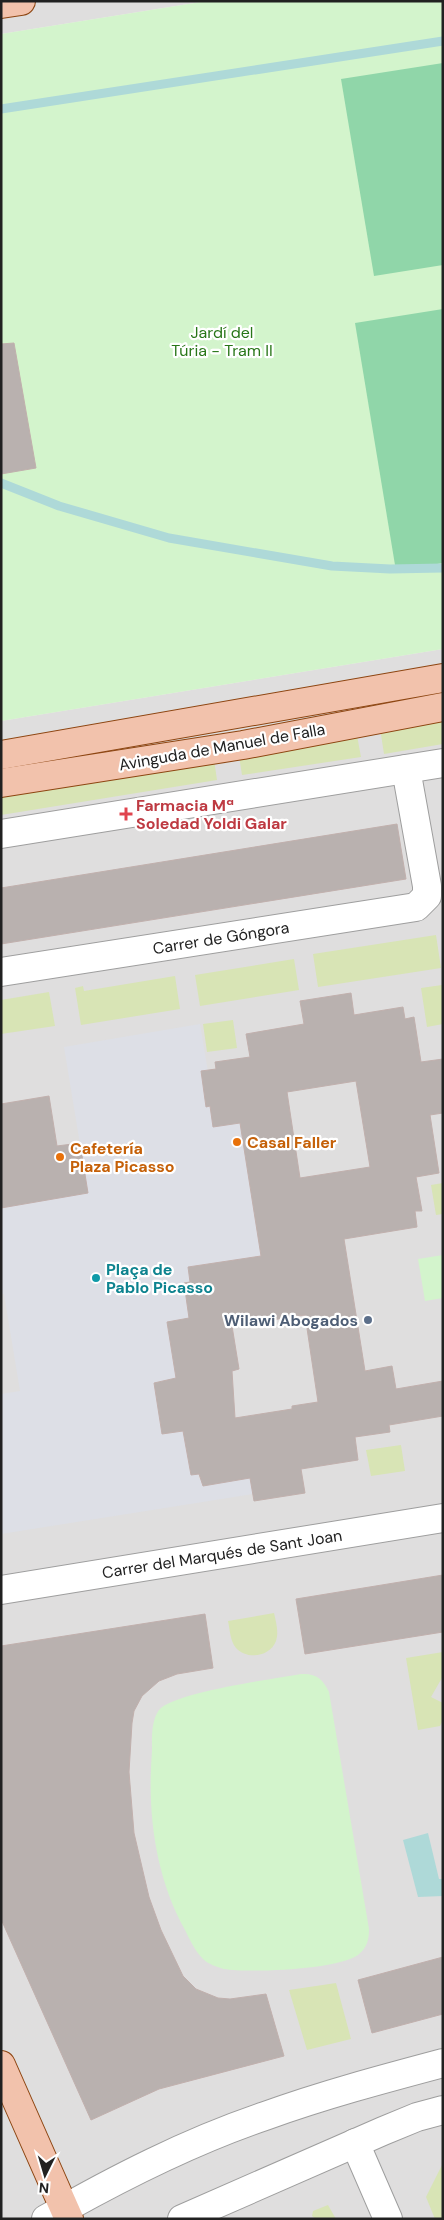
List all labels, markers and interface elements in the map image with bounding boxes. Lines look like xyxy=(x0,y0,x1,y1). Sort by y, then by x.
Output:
park label: Jardí del Túria - Tram II xyxy=(171,322,273,361)
street label: Avinguda de Manuel de Falla xyxy=(117,719,327,775)
place label: Farmacia Mª Soledad Yoldi Galar xyxy=(136,795,287,834)
marker: Farmacia Mª Soledad Yoldi Galar xyxy=(120,808,132,820)
street label: Carrer de Góngora xyxy=(151,917,291,959)
place label: Casal Faller xyxy=(247,1132,337,1153)
marker: Casal Faller xyxy=(231,1136,243,1148)
place label: Cafetería Plaza Picasso xyxy=(70,1138,175,1177)
marker: Cafetería Plaza Picasso xyxy=(54,1151,66,1163)
place label: Plaça de Pablo Picasso xyxy=(106,1259,213,1298)
marker: Plaça de Pablo Picasso xyxy=(90,1272,102,1284)
place label: Wilawi Abogados xyxy=(224,1310,358,1331)
marker: Wilawi Abogados xyxy=(362,1314,374,1326)
street label: Carrer del Marqués de Sant Joan xyxy=(100,1525,344,1583)
north arrow xyxy=(20,2150,70,2200)
text: N xyxy=(38,2179,50,2197)

